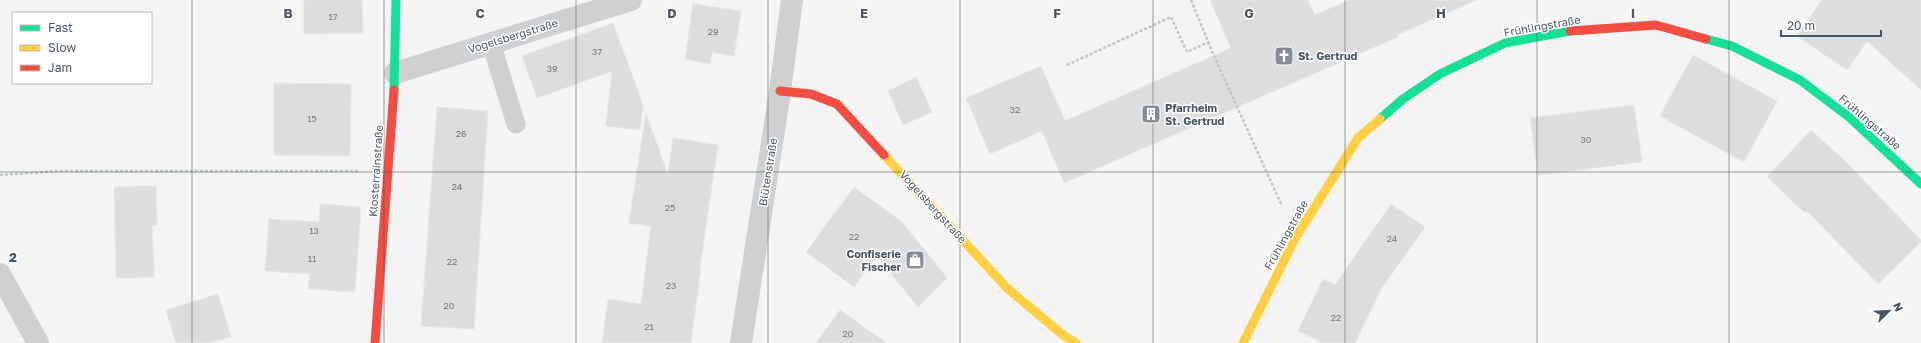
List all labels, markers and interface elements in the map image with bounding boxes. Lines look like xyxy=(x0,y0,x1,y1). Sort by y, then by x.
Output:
text: B xyxy=(283,5,293,21)
text: C xyxy=(475,5,485,21)
text: D xyxy=(667,5,677,21)
text: E xyxy=(860,5,868,21)
text: F xyxy=(1053,5,1061,21)
text: G xyxy=(1244,5,1254,21)
text: H xyxy=(1436,5,1446,21)
text: I xyxy=(1631,5,1635,21)
house number: 17 xyxy=(328,11,338,22)
legend xyxy=(12,12,152,84)
street label: Frühlingstraße xyxy=(1503,12,1581,39)
scale bar xyxy=(1781,12,1881,38)
street label: Vogelsbergstraße xyxy=(466,16,559,55)
text: 20 m xyxy=(1787,18,1815,33)
text: Fast xyxy=(48,20,73,35)
house number: 29 xyxy=(708,26,718,37)
text: Slow xyxy=(48,40,76,55)
church icon: St. Gertrud xyxy=(1273,45,1295,67)
house number: 37 xyxy=(592,46,602,57)
place label: St. Gertrud xyxy=(1298,49,1358,62)
text: Jam xyxy=(48,60,72,75)
house number: 39 xyxy=(547,63,557,74)
street label: Frühlingstraße xyxy=(1837,91,1904,152)
place label: Pfarrheim St. Gertrud xyxy=(1165,101,1225,127)
building icon: Pfarrheim St. Gertrud xyxy=(1140,103,1162,125)
house number: 32 xyxy=(1010,104,1020,115)
house number: 15 xyxy=(307,113,317,124)
street label: Klosterrainstraße xyxy=(366,125,385,217)
house number: 26 xyxy=(456,128,466,139)
house number: 30 xyxy=(1581,134,1592,145)
street label: Blütenstraße xyxy=(756,137,779,207)
street label: Vogelsbergstraße xyxy=(897,168,969,246)
house number: 24 xyxy=(452,181,463,192)
street label: Frühlingstraße xyxy=(1261,198,1310,272)
house number: 25 xyxy=(665,202,675,213)
house number: 13 xyxy=(309,225,319,236)
house number: 22 xyxy=(849,231,859,242)
house number: 24 xyxy=(1387,233,1398,244)
place label: Confiserie Fischer xyxy=(846,247,902,273)
text: 2 xyxy=(9,249,17,265)
shop icon: Confiserie Fischer xyxy=(904,249,926,271)
house number: 11 xyxy=(308,253,317,264)
house number: 22 xyxy=(447,256,457,267)
house number: 23 xyxy=(666,280,676,291)
north arrow xyxy=(1869,291,1909,331)
house number: 20 xyxy=(444,300,455,311)
text: N xyxy=(1891,300,1906,313)
house number: 22 xyxy=(1331,312,1341,323)
house number: 21 xyxy=(644,321,654,332)
house number: 20 xyxy=(843,328,854,339)

